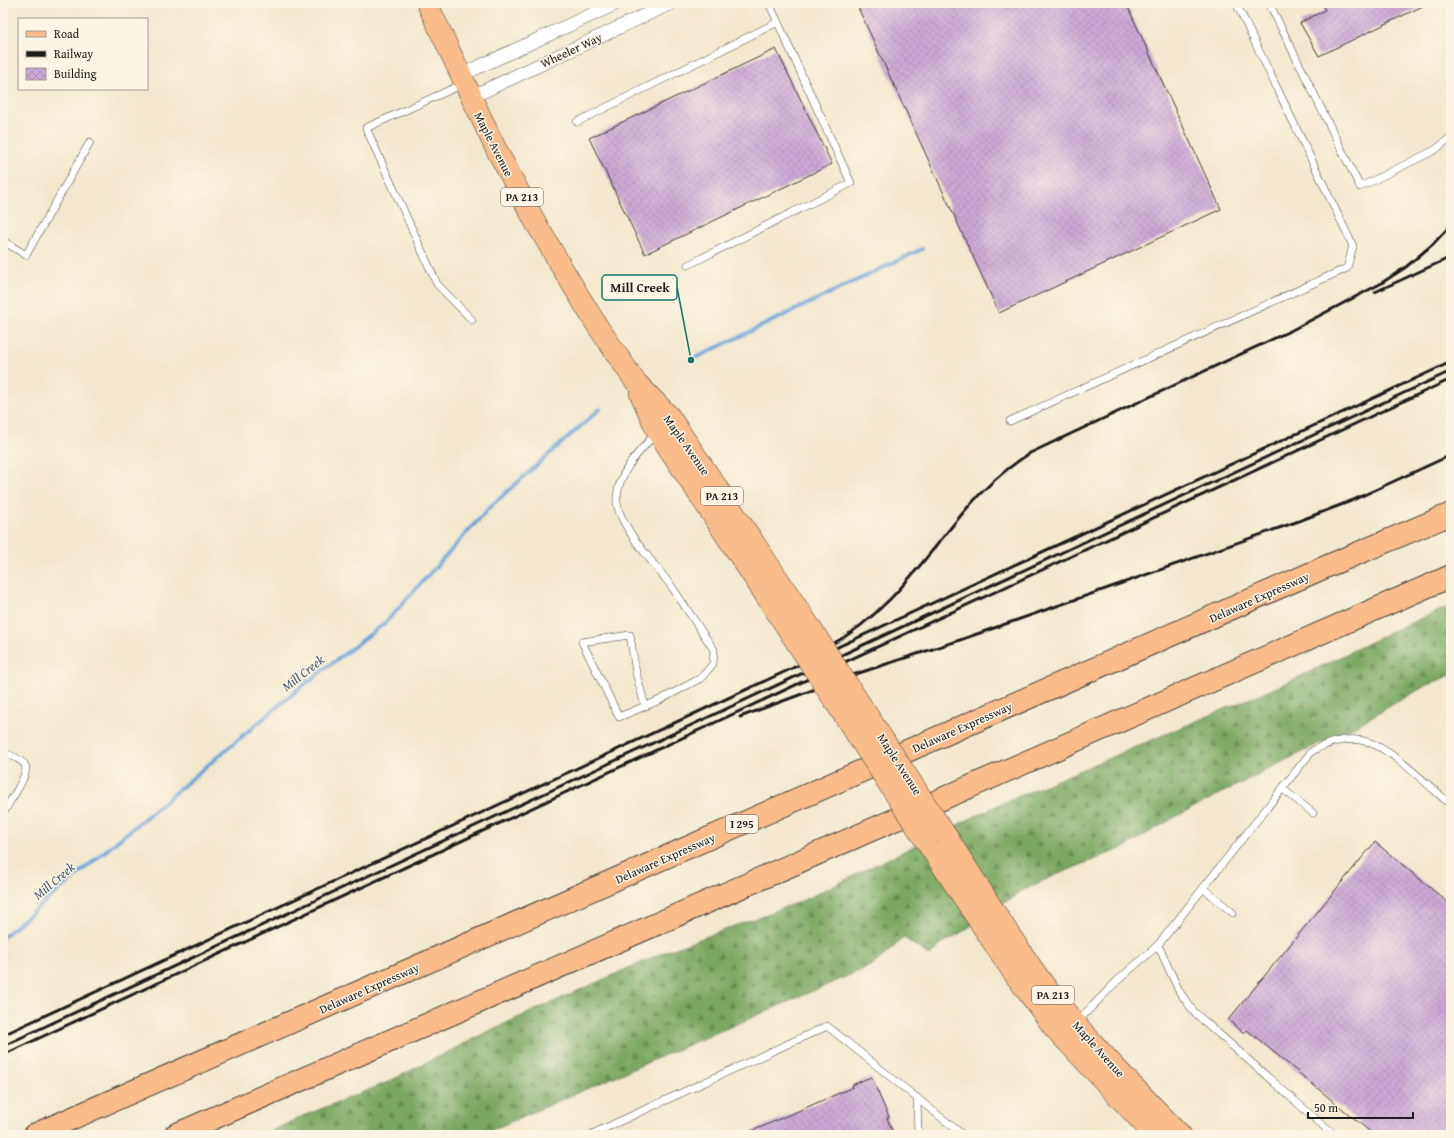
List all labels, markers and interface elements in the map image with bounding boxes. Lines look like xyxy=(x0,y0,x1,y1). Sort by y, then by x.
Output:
legend xyxy=(18,18,148,90)
text: Road xyxy=(54,25,80,42)
street label: Wheeler Way xyxy=(537,28,605,72)
text: Railway xyxy=(54,45,93,62)
text: Building xyxy=(54,65,97,82)
street label: Maple Avenue xyxy=(470,109,518,180)
road number: PA 213 xyxy=(501,188,543,206)
callout: Mill Creek xyxy=(602,275,677,300)
text: Mill Creek xyxy=(610,278,670,297)
street label: Maple Avenue xyxy=(660,411,714,479)
road number: PA 213 xyxy=(701,487,743,505)
street label: Delaware Expressway xyxy=(1206,567,1312,627)
water label: Mill Creek xyxy=(278,650,328,696)
street label: Delaware Expressway xyxy=(909,697,1015,757)
street label: Maple Avenue xyxy=(874,730,927,799)
road number: I 295 xyxy=(726,815,758,833)
street label: Delaware Expressway xyxy=(612,828,718,888)
water label: Mill Creek xyxy=(29,858,79,904)
street label: Delaware Expressway xyxy=(316,958,422,1018)
road number: PA 213 xyxy=(1032,986,1074,1004)
street label: Maple Avenue xyxy=(1069,1017,1129,1081)
scale bar xyxy=(1308,1094,1413,1120)
text: 50 m xyxy=(1314,1099,1338,1116)

